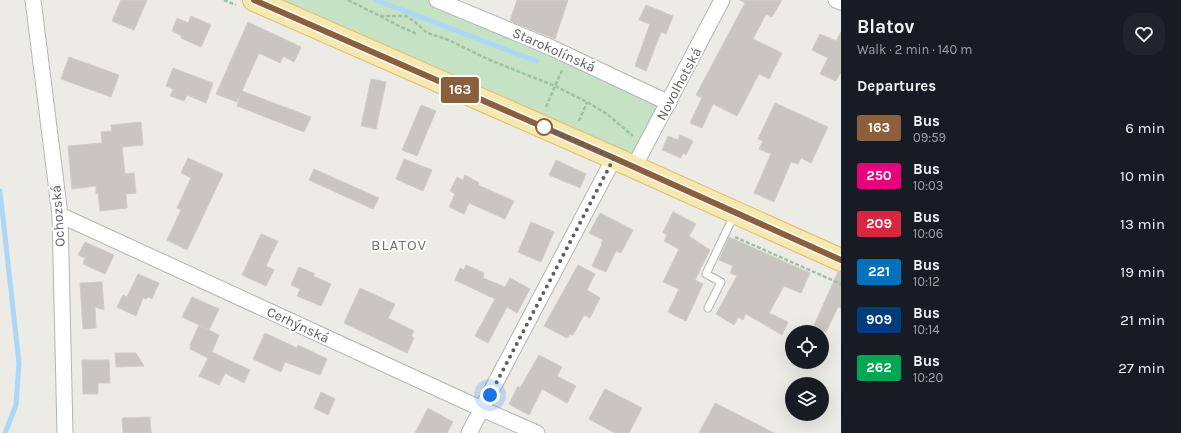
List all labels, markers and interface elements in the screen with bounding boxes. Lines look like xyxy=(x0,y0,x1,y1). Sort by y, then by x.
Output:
button: heart xyxy=(1123,13,1165,55)
text: Blatov xyxy=(857,16,914,38)
street label: Starokolínská xyxy=(510,24,598,76)
text: Walk · 2 min · 140 m xyxy=(857,42,972,57)
street label: Novolhotská xyxy=(653,45,705,123)
line badge: 163 xyxy=(437,77,483,103)
text: Departures xyxy=(857,77,936,95)
text: 163 xyxy=(449,81,471,98)
text: Bus xyxy=(913,112,940,130)
unlabelled marker xyxy=(535,118,553,136)
text: 163 xyxy=(868,119,890,136)
text: 6 min xyxy=(1125,119,1165,137)
text: 09:59 xyxy=(913,130,946,145)
text: Bus xyxy=(913,160,940,178)
text: 250 xyxy=(866,167,892,184)
text: 10 min xyxy=(1120,167,1165,185)
text: 10:03 xyxy=(913,178,943,193)
street label: Ochozská xyxy=(47,184,69,248)
text: Bus xyxy=(913,208,940,226)
text: 209 xyxy=(866,215,892,232)
text: 13 min xyxy=(1120,215,1165,233)
text: 10:06 xyxy=(913,226,943,241)
district label: BLATOV xyxy=(371,236,427,254)
text: Bus xyxy=(913,256,940,274)
text: 221 xyxy=(868,263,890,280)
text: 19 min xyxy=(1120,263,1165,281)
text: 10:12 xyxy=(913,274,940,289)
street label: Cerhýnská xyxy=(264,303,332,347)
text: Bus xyxy=(913,304,940,322)
text: 909 xyxy=(866,311,892,328)
text: 21 min xyxy=(1120,311,1165,329)
text: 10:14 xyxy=(913,322,940,337)
map controls xyxy=(785,325,829,421)
button: locate xyxy=(785,325,829,369)
text: Bus xyxy=(913,352,940,370)
text: 262 xyxy=(866,359,892,376)
text: 27 min xyxy=(1118,359,1165,377)
text: 10:20 xyxy=(913,370,943,385)
button: layers xyxy=(785,377,829,421)
your location xyxy=(480,385,500,405)

